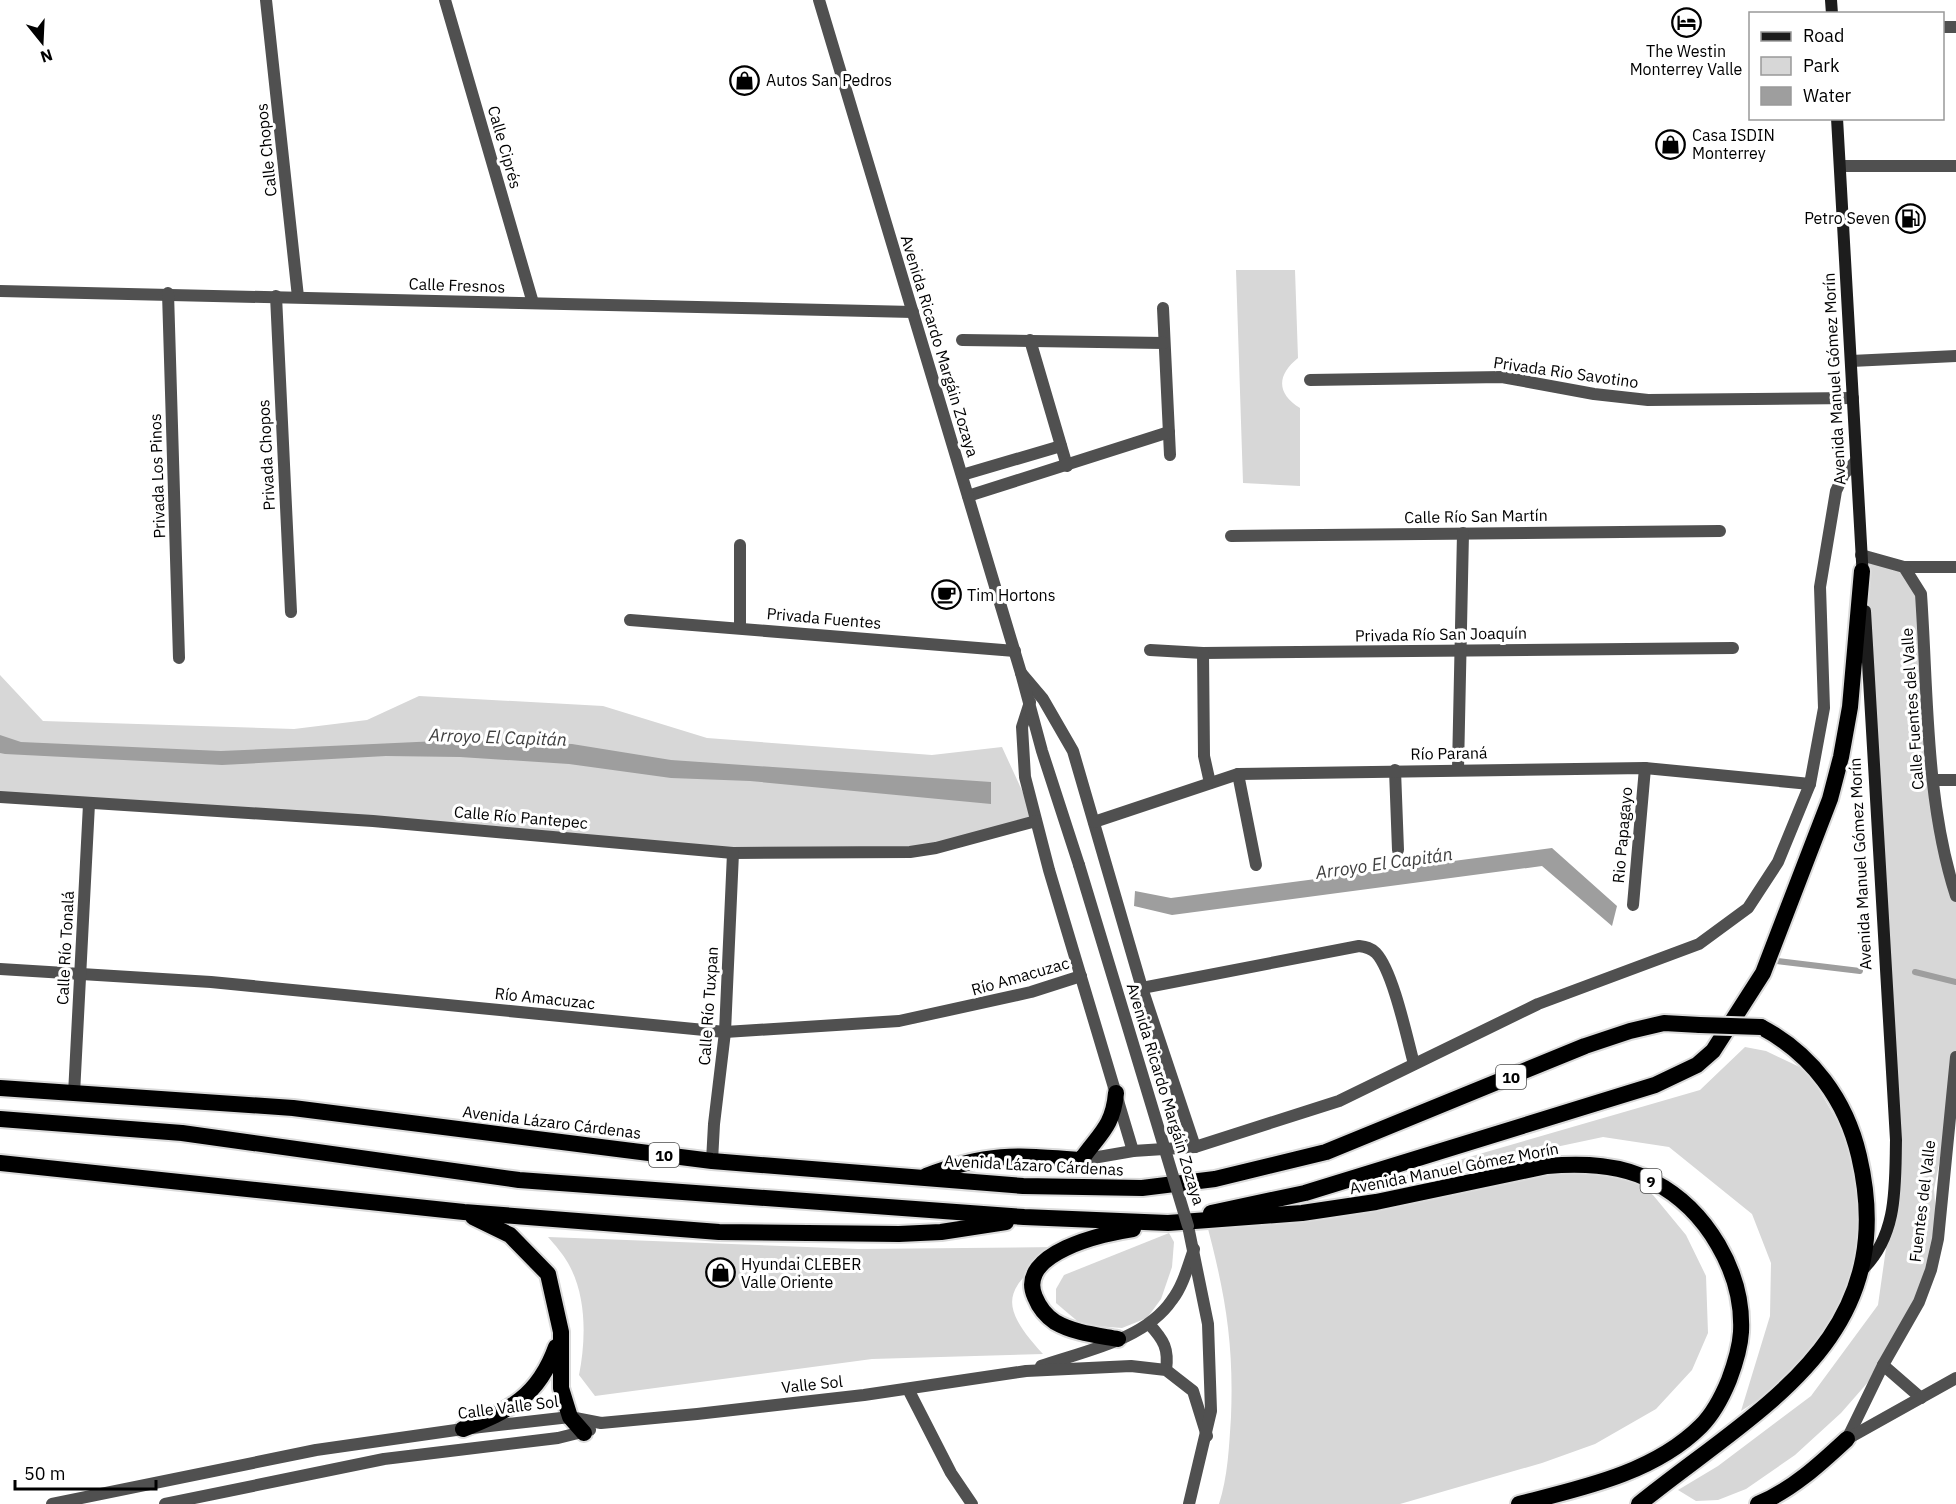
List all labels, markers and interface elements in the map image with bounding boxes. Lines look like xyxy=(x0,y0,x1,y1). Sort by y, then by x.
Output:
hotel icon: The Westin Monterrey Valle xyxy=(1670,7,1702,39)
north arrow xyxy=(12,12,72,72)
legend xyxy=(1749,12,1944,120)
text: Road xyxy=(1803,24,1844,47)
place label: The Westin Monterrey Valle xyxy=(1630,41,1743,79)
text: N xyxy=(38,45,55,68)
text: Park xyxy=(1803,54,1840,77)
shop icon: Autos San Pedros xyxy=(729,64,761,96)
place label: Autos San Pedros xyxy=(766,70,892,90)
text: Water xyxy=(1803,84,1852,107)
street label: Calle Chopos xyxy=(251,102,281,198)
street label: Calle Ciprés xyxy=(484,103,526,191)
place label: Casa ISDIN Monterrey xyxy=(1692,125,1775,163)
shop icon: Casa ISDIN Monterrey xyxy=(1655,128,1687,160)
fuel station icon: Petro Seven xyxy=(1895,202,1927,234)
place label: Petro Seven xyxy=(1804,208,1890,228)
street label: Avenida Ricardo Margáin Zozaya xyxy=(897,233,983,460)
street label: Avenida Manuel Gómez Morín xyxy=(1818,272,1850,486)
street label: Calle Fresnos xyxy=(408,273,506,297)
street label: Privada Rio Savotino xyxy=(1492,352,1640,392)
street label: Privada Chopos xyxy=(253,399,279,511)
street label: Privada Los Pinos xyxy=(145,413,169,539)
street label: Calle Río San Martín xyxy=(1404,505,1548,527)
cafe icon: Tim Hortons xyxy=(930,579,962,611)
place label: Tim Hortons xyxy=(967,585,1056,605)
street label: Privada Fuentes xyxy=(766,603,882,633)
street label: Privada Río San Joaquín xyxy=(1355,622,1527,646)
street label: Calle Fuentes del Valle xyxy=(1896,627,1928,791)
water label: Arroyo El Capitán xyxy=(428,723,567,751)
street label: Río Paraná xyxy=(1410,742,1488,764)
street label: Avenida Manuel Gómez Morín xyxy=(1844,757,1876,971)
street label: Rio Papagayo xyxy=(1608,786,1636,884)
street label: Calle Río Pantepec xyxy=(453,801,589,833)
water label: Arroyo El Capitán xyxy=(1313,842,1454,884)
street label: Calle Río Tonalá xyxy=(52,890,78,1006)
street label: Calle Río Tuxpan xyxy=(694,946,722,1066)
street label: Río Amacuzac xyxy=(969,952,1071,1000)
street label: Avenida Ricardo Margáin Zozaya xyxy=(1123,981,1209,1208)
street label: Río Amacuzac xyxy=(494,983,596,1013)
road number: 10 xyxy=(1496,1065,1526,1089)
street label: Avenida Lázaro Cárdenas xyxy=(461,1101,643,1143)
street label: Avenida Manuel Gómez Morín xyxy=(1348,1138,1560,1198)
street label: Fuentes del Valle xyxy=(1905,1139,1939,1263)
road number: 10 xyxy=(649,1143,679,1167)
street label: Avenida Lázaro Cárdenas xyxy=(944,1150,1124,1180)
road number: 9 xyxy=(1640,1169,1662,1193)
place label: Hyundai CLEBER Valle Oriente xyxy=(741,1254,861,1292)
shop icon: Hyundai CLEBER Valle Oriente xyxy=(704,1257,736,1289)
street label: Valle Sol xyxy=(780,1371,844,1397)
street label: Calle Valle Sol xyxy=(457,1391,559,1423)
scale bar xyxy=(15,1453,156,1491)
text: 50 m xyxy=(24,1462,66,1485)

